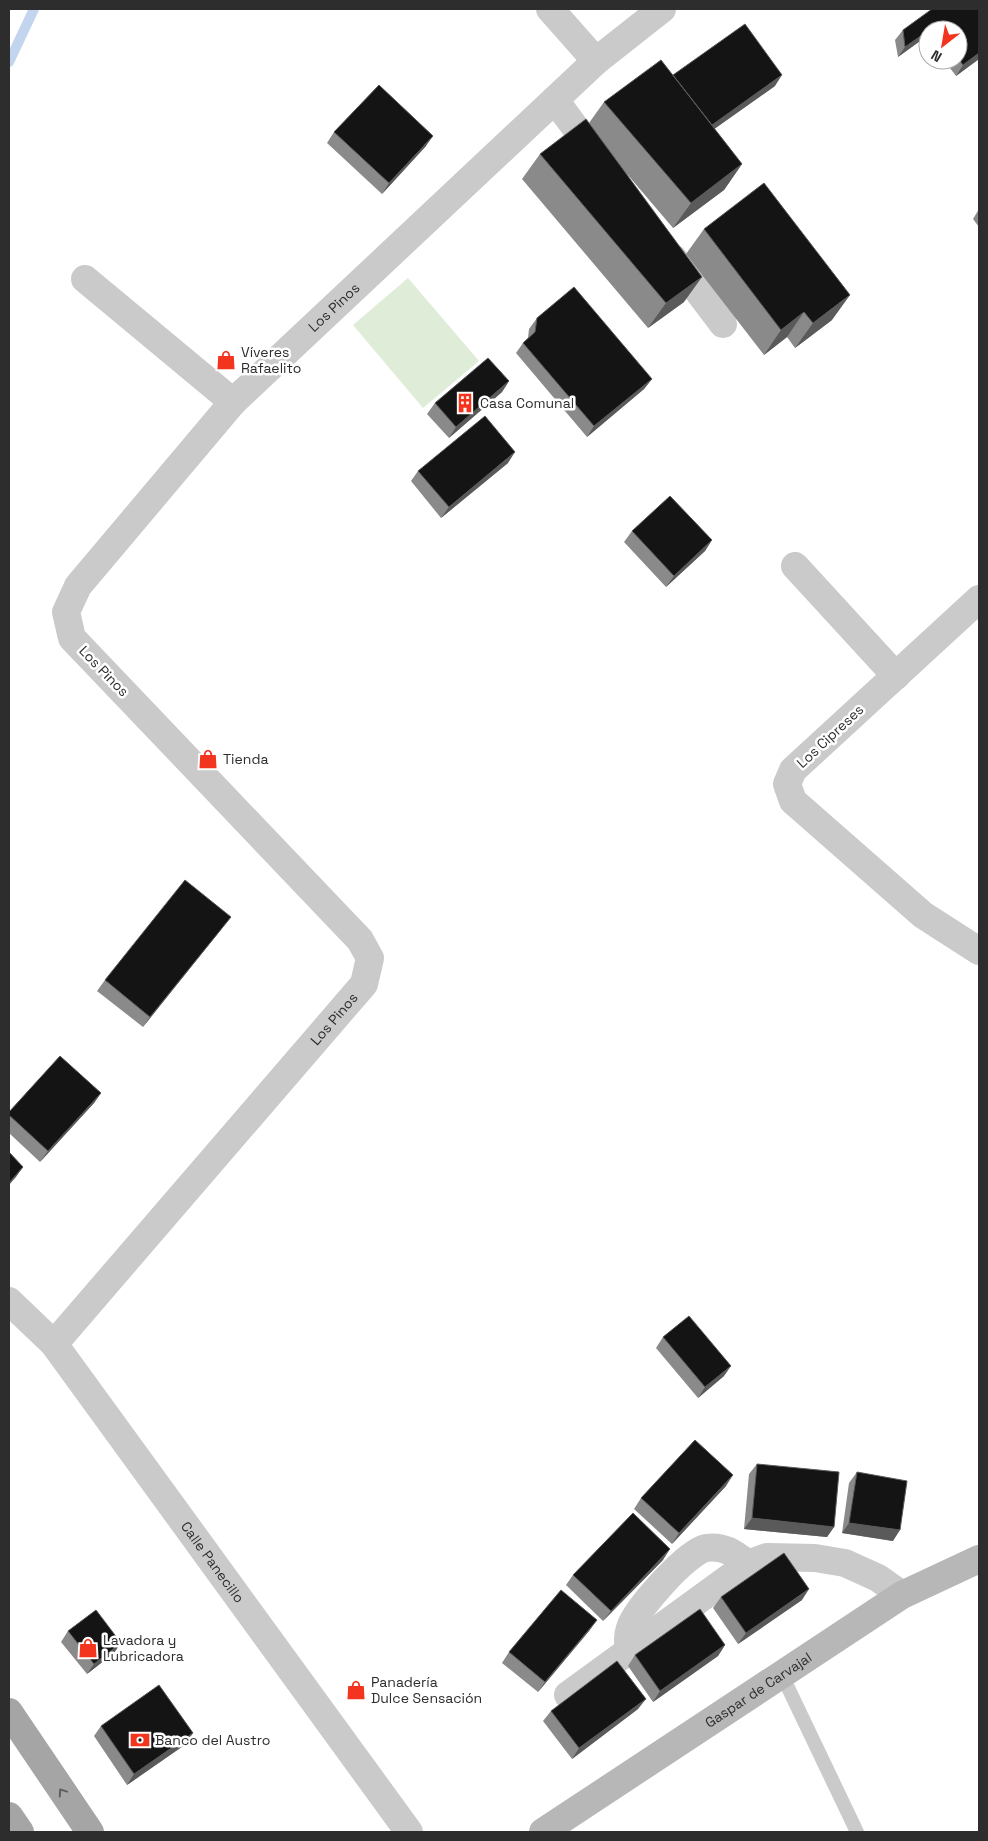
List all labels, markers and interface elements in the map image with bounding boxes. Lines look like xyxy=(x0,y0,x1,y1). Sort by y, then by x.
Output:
north arrow xyxy=(918,20,968,70)
text: N xyxy=(928,46,945,66)
street label: Los Pinos xyxy=(304,279,363,336)
place label: Víveres Rafaelito xyxy=(241,343,301,377)
shop icon: Víveres Rafaelito xyxy=(215,349,237,371)
building icon: Casa Comunal xyxy=(454,392,476,414)
place label: Casa Comunal xyxy=(480,394,574,412)
street label: Los Pinos xyxy=(75,642,133,700)
street label: Los Cipreses xyxy=(793,700,867,772)
shop icon: Tienda xyxy=(197,748,219,770)
place label: Tienda xyxy=(223,750,268,768)
street label: Los Pinos xyxy=(306,989,362,1049)
street label: Calle Panecillo xyxy=(177,1518,248,1606)
place label: Lavadora y Lubricadora xyxy=(103,1631,184,1665)
shop icon: Lavadora y Lubricadora xyxy=(77,1637,99,1659)
street label: Gaspar de Carvajal xyxy=(701,1648,815,1732)
place label: Panadería Dulce Sensación xyxy=(371,1673,482,1707)
shop icon: Panadería Dulce Sensación xyxy=(345,1679,367,1701)
bank icon: Banco del Austro xyxy=(129,1729,151,1751)
place label: Banco del Austro xyxy=(155,1731,270,1749)
one-way arrow xyxy=(59,1789,68,1798)

